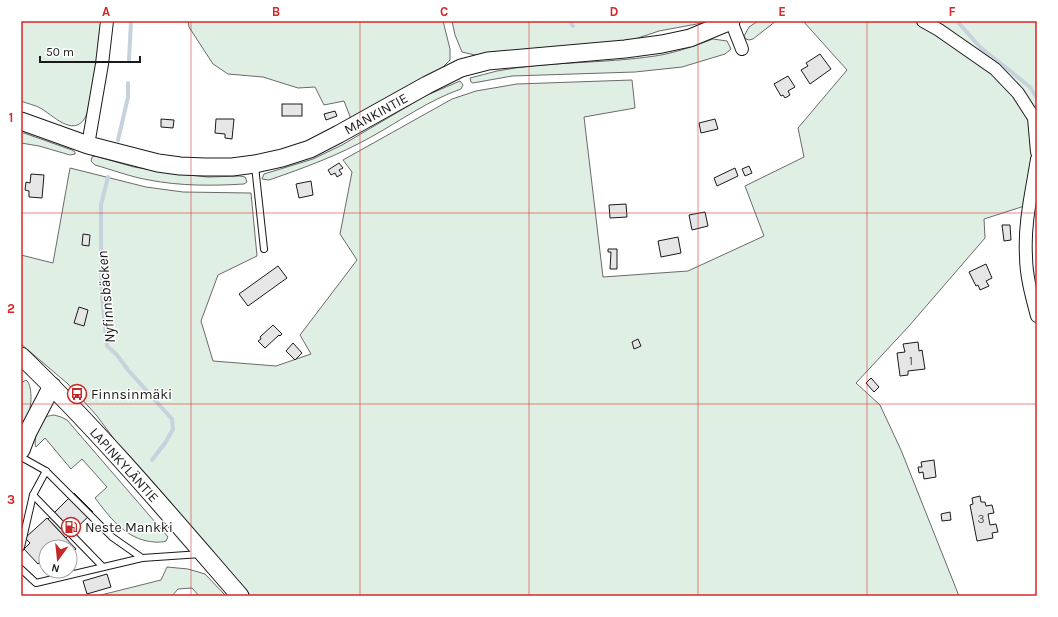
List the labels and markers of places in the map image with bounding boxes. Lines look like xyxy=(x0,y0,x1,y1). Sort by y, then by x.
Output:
bus stop icon: Finnsinmäki xyxy=(66,383,88,405)
place label: Finnsinmäki xyxy=(91,386,172,403)
fuel station icon: Neste Mankki xyxy=(60,516,82,538)
place label: Neste Mankki xyxy=(85,519,173,536)

